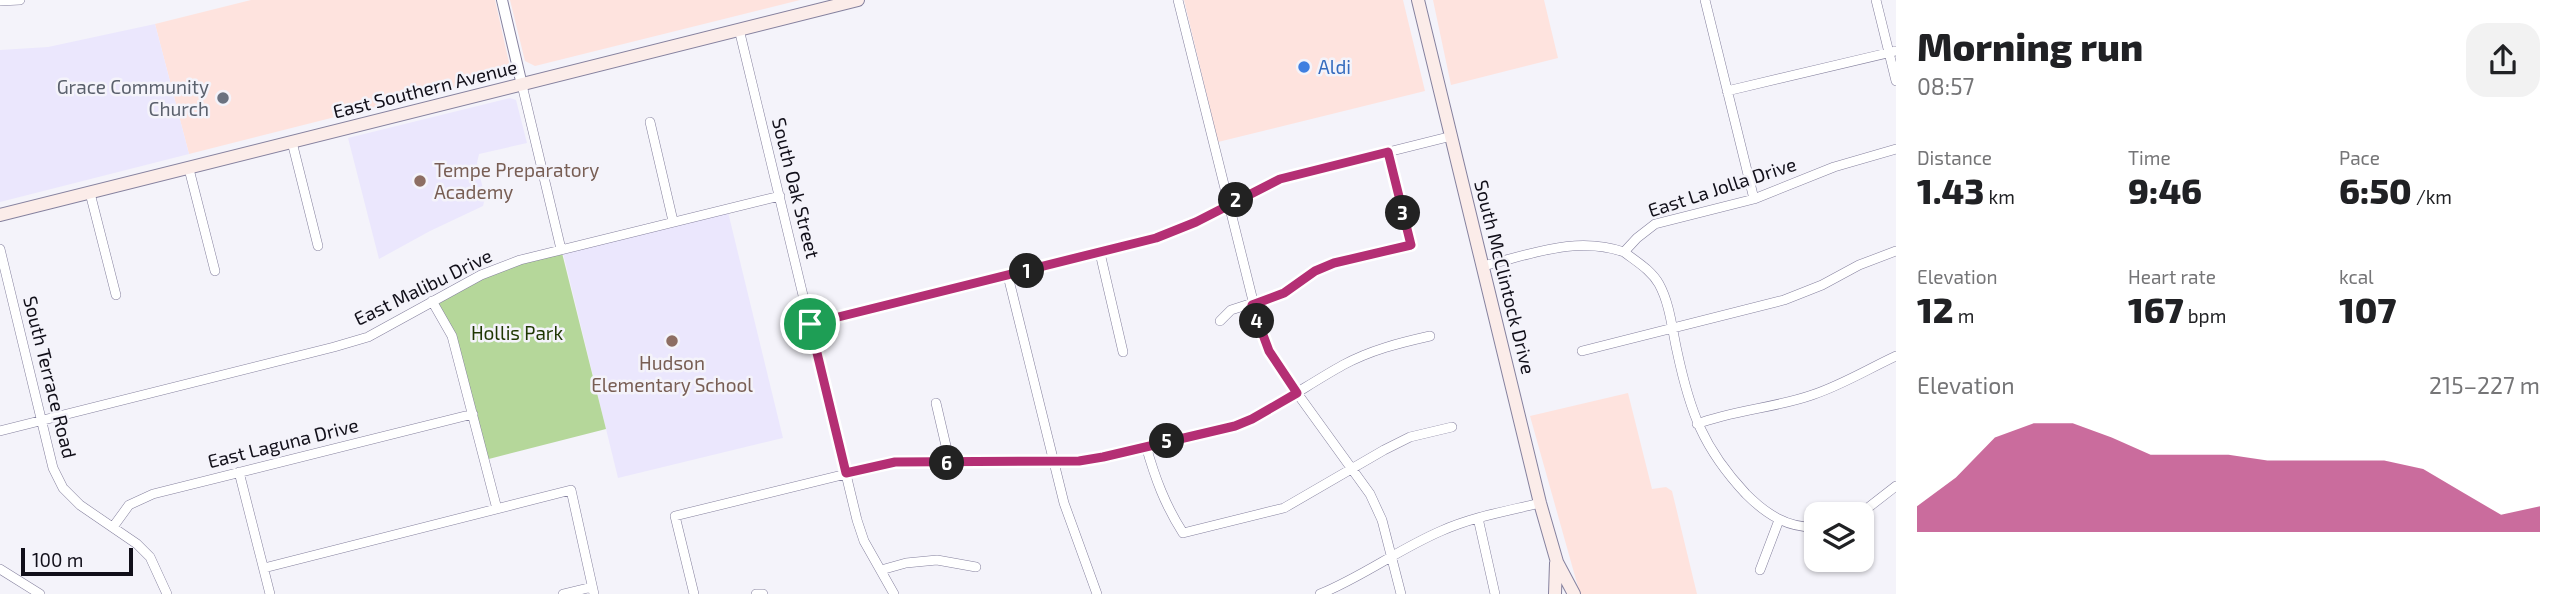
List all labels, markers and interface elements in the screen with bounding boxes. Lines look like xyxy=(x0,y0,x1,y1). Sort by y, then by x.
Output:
text: Morning run xyxy=(1917,23,2143,69)
button: share xyxy=(2466,23,2540,97)
street label: East Southern Avenue xyxy=(330,54,519,123)
place label: Aldi xyxy=(1318,55,1351,78)
marker: Aldi xyxy=(1296,59,1312,75)
text: 08:57 xyxy=(1917,72,1974,100)
place label: Grace Community Church xyxy=(57,75,209,120)
marker: Grace Community Church xyxy=(215,90,231,106)
street label: South Oak Street xyxy=(768,115,825,261)
text: Distance xyxy=(1917,146,1992,169)
text: Time xyxy=(2128,146,2171,169)
text: Pace xyxy=(2339,146,2380,169)
street label: East La Jolla Drive xyxy=(1645,152,1799,221)
place label: Tempe Preparatory Academy xyxy=(434,158,599,203)
text: 1.43 xyxy=(1917,169,1984,211)
text: 9:46 xyxy=(2128,169,2202,211)
text: 6:50 xyxy=(2339,169,2412,211)
marker: Tempe Preparatory Academy xyxy=(412,173,428,189)
street label: South McClintock Drive xyxy=(1470,177,1541,376)
pin: 2 xyxy=(1218,182,1254,218)
text: km xyxy=(1984,185,2015,208)
text: /km xyxy=(2412,185,2452,208)
text: 2 xyxy=(1230,188,1241,211)
pin: 3 xyxy=(1386,196,1420,230)
text: 3 xyxy=(1397,201,1408,224)
street label: East Malibu Drive xyxy=(350,243,496,330)
pin: 1 xyxy=(1010,254,1044,288)
text: 1 xyxy=(1022,259,1031,282)
text: Elevation xyxy=(1917,265,1998,288)
text: Heart rate xyxy=(2128,265,2216,288)
text: kcal xyxy=(2339,265,2374,288)
text: 12 xyxy=(1917,288,1953,330)
text: 167 xyxy=(2128,288,2184,330)
text: 107 xyxy=(2339,288,2396,330)
street label: South Terrace Road xyxy=(19,293,82,460)
pin xyxy=(780,294,840,354)
pin: 4 xyxy=(1240,304,1274,338)
text: m xyxy=(1953,304,1974,327)
text: bpm xyxy=(2184,304,2226,327)
icon: arrive xyxy=(791,305,829,343)
text: 4 xyxy=(1250,309,1263,332)
park label: Hollis Park xyxy=(471,321,563,344)
marker: Hudson Elementary School xyxy=(664,333,680,349)
place label: Hudson Elementary School xyxy=(591,351,753,396)
text: Elevation xyxy=(1917,371,2015,399)
text: 215–227 m xyxy=(2429,371,2540,399)
street label: East Laguna Drive xyxy=(205,413,361,472)
pin: 5 xyxy=(1150,424,1184,458)
text: 5 xyxy=(1161,429,1172,452)
pin: 6 xyxy=(930,446,964,480)
text: 6 xyxy=(941,451,952,474)
map controls xyxy=(1804,502,1874,572)
button: layers xyxy=(1804,502,1874,572)
scale bar xyxy=(21,545,133,577)
text: 100 m xyxy=(32,548,83,571)

